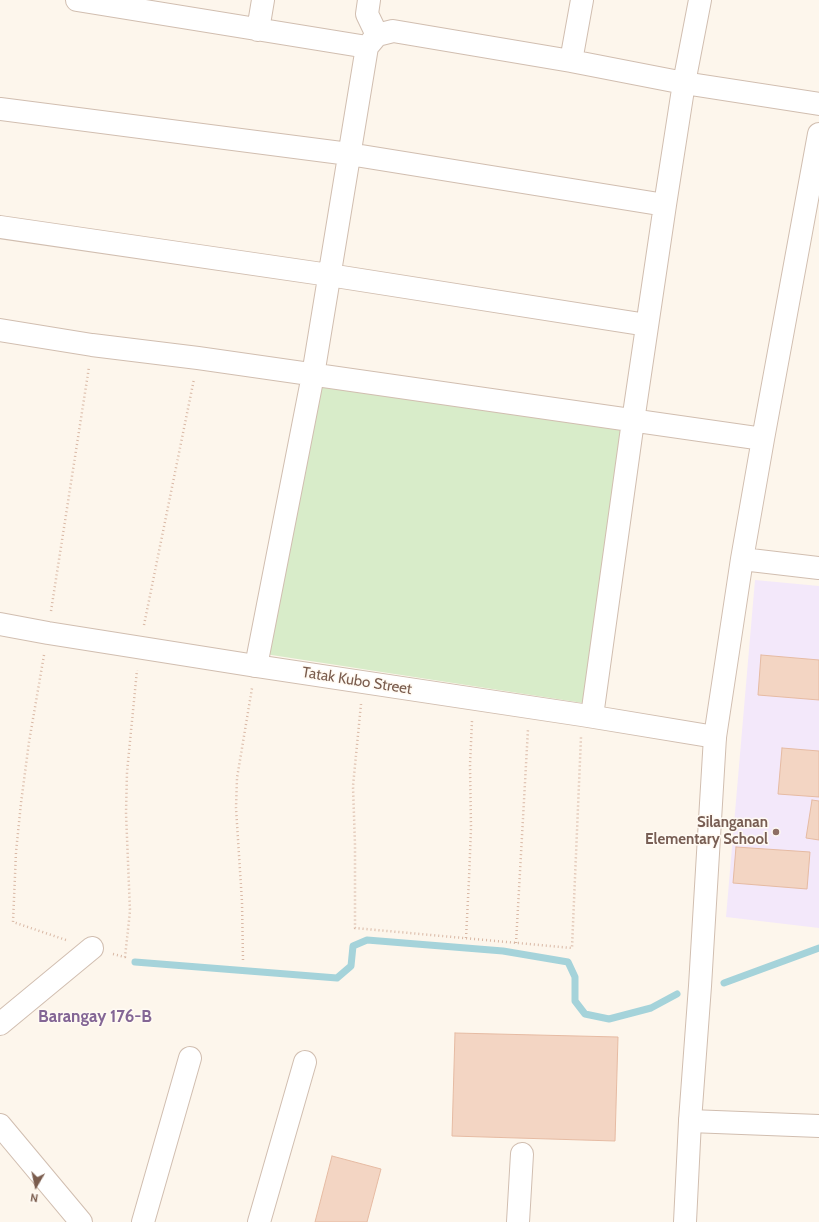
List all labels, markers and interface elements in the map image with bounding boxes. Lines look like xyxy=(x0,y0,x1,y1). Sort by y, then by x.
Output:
street label: Tatak Kubo Street xyxy=(301,663,413,699)
place label: Silanganan Elementary School xyxy=(645,814,768,849)
marker: Silanganan Elementary School xyxy=(771,827,781,837)
district label: Barangay 176-B xyxy=(38,1007,152,1027)
north arrow xyxy=(16,1166,56,1206)
text: N xyxy=(29,1190,39,1205)

